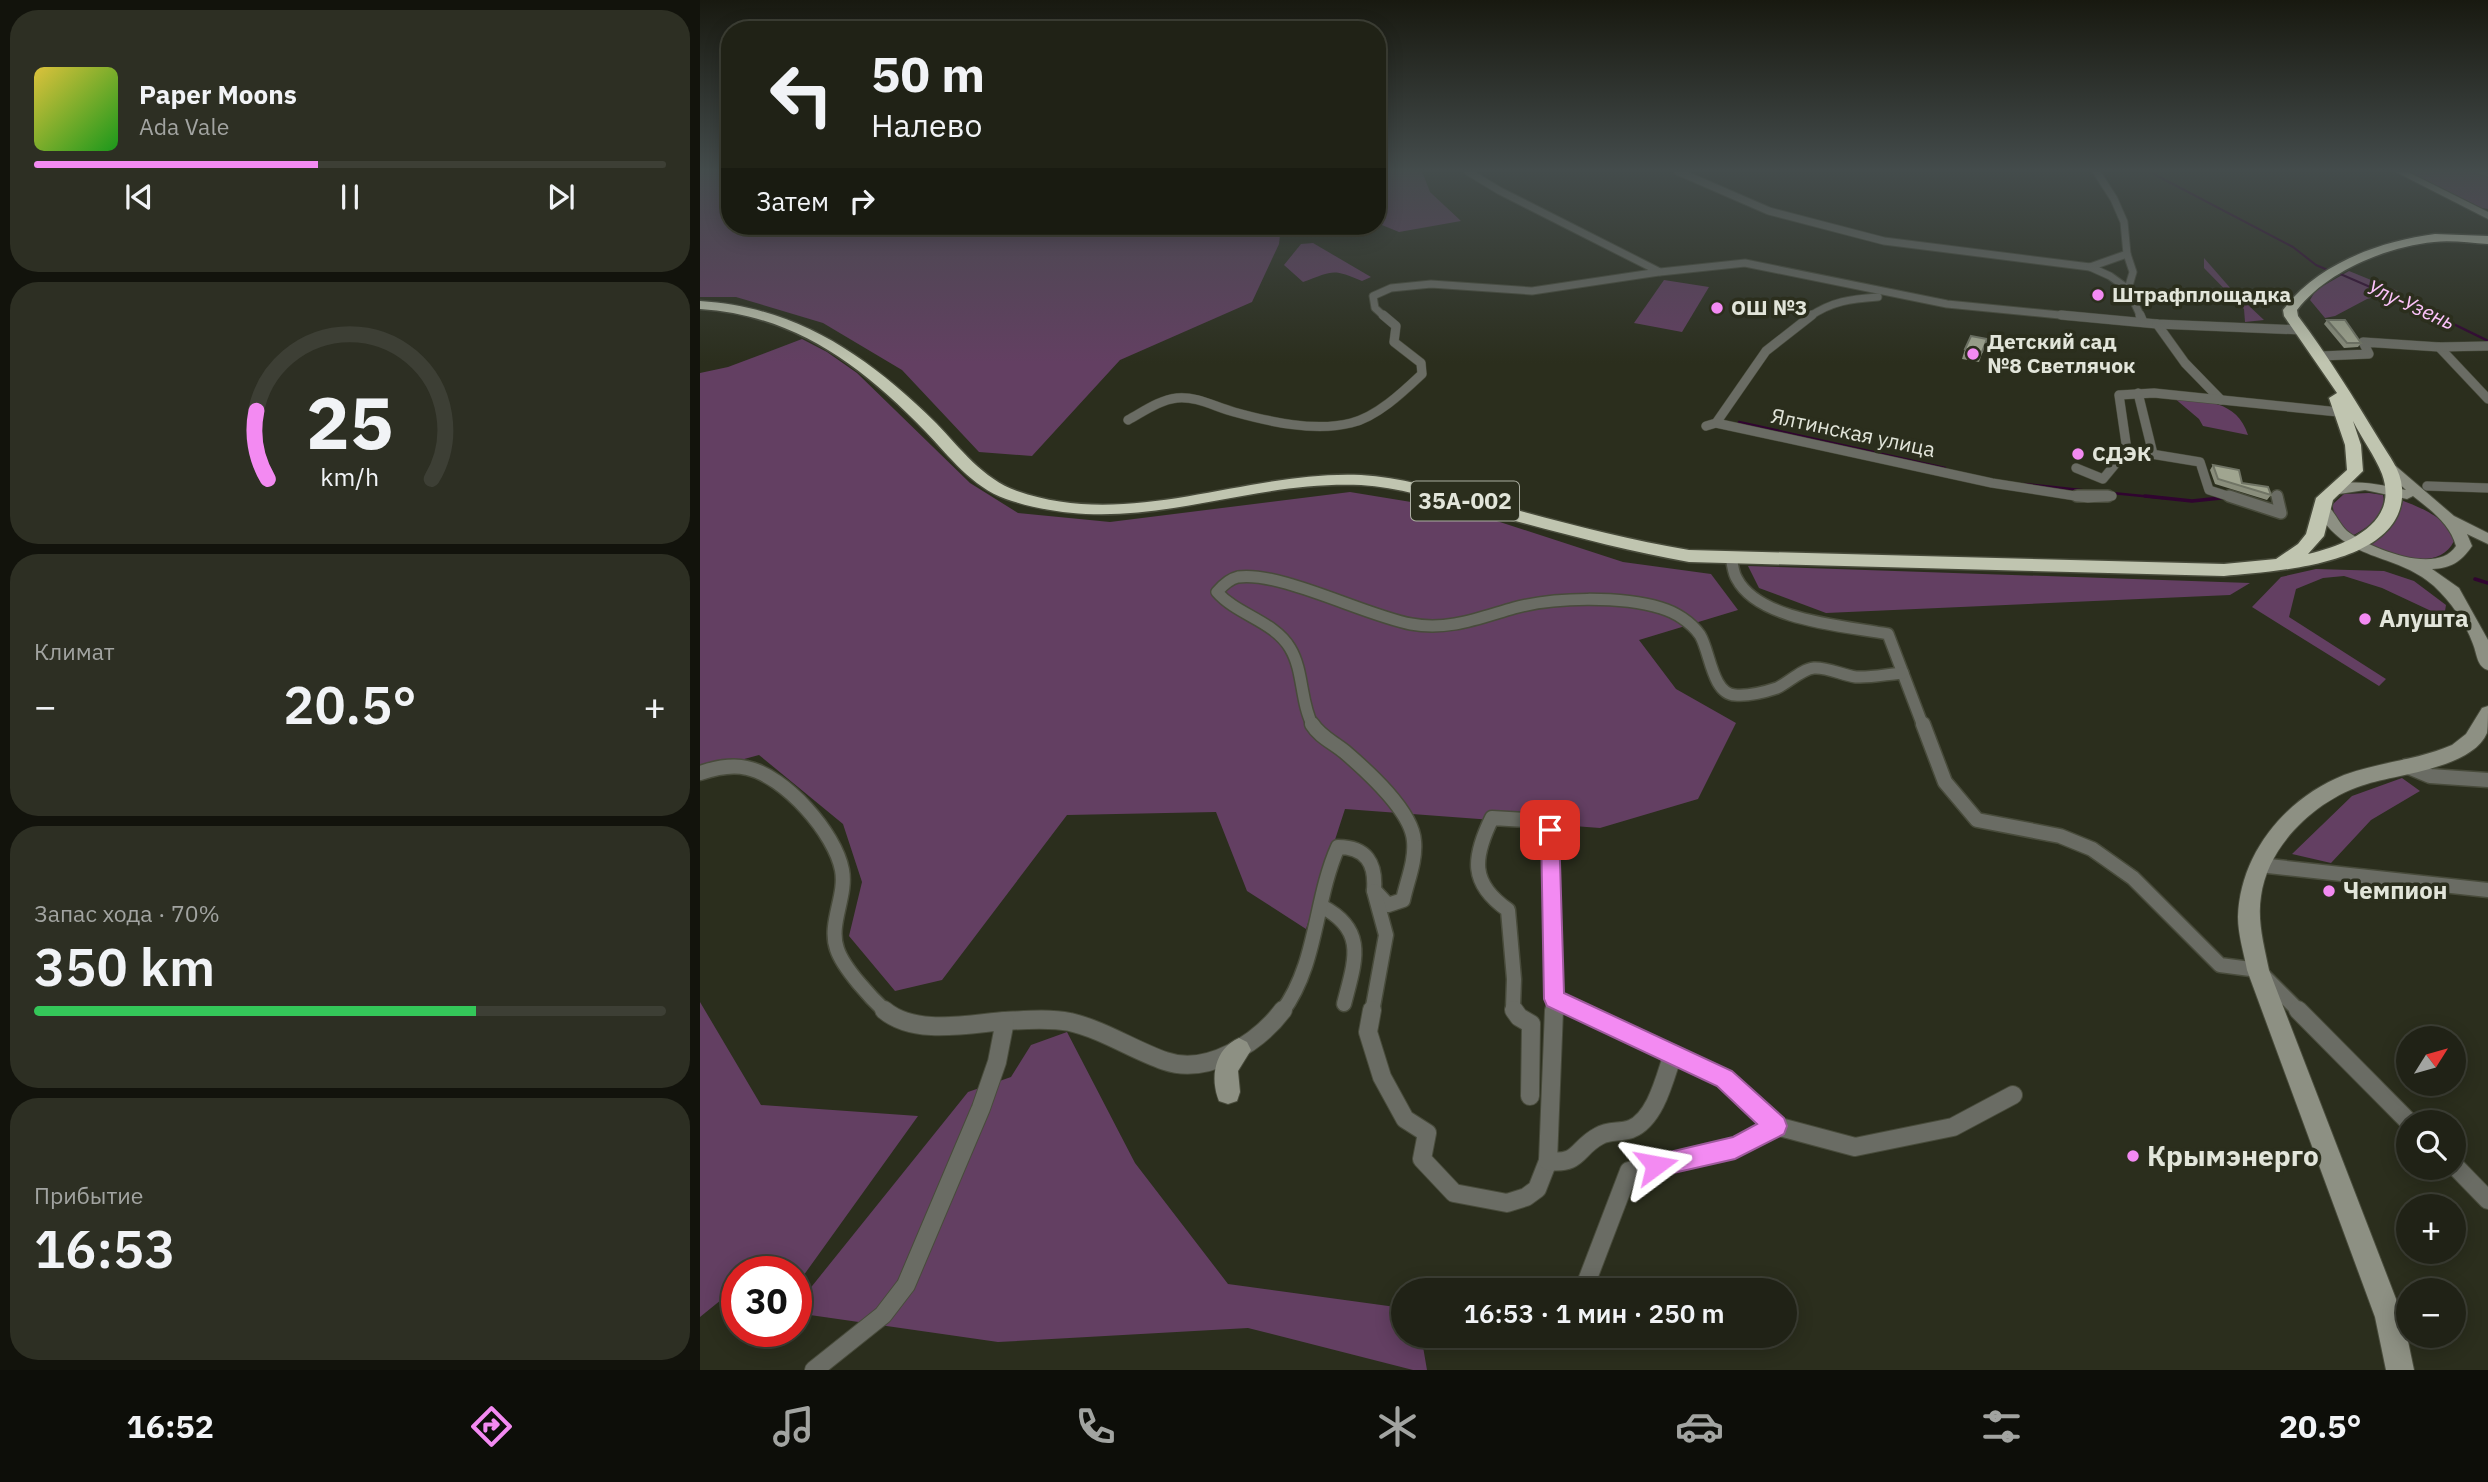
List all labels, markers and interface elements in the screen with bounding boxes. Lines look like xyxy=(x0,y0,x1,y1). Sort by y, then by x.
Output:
text: 50 m xyxy=(871,42,985,105)
icon: left xyxy=(756,49,847,140)
text: Paper Moons xyxy=(139,77,297,111)
text: Налево xyxy=(871,104,982,146)
text: Ada Vale xyxy=(139,111,229,141)
icon: previous xyxy=(120,178,158,216)
icon: pause xyxy=(331,178,369,216)
icon: next xyxy=(542,178,580,216)
icon: right xyxy=(843,182,881,220)
text: Затем xyxy=(756,184,829,218)
water label: Улу-Узень xyxy=(2363,272,2459,336)
place label: Штрафплощадка xyxy=(2112,280,2291,308)
marker: Штрафплощадка xyxy=(2090,287,2106,303)
place label: ОШ №3 xyxy=(1731,293,1807,321)
marker: ОШ №3 xyxy=(1709,300,1725,316)
place label: Детский сад №8 Светлячок xyxy=(1987,327,2136,379)
marker: Детский сад №8 Светлячок xyxy=(1965,346,1981,362)
text: 25 xyxy=(306,374,394,469)
street label: Ялтинская улица xyxy=(1768,401,1938,463)
place label: СДЭК xyxy=(2092,439,2151,467)
marker: СДЭК xyxy=(2070,446,2086,462)
text: km/h xyxy=(321,460,379,493)
road number: 35А-002 xyxy=(1411,481,1519,520)
place label: Алушта xyxy=(2379,602,2469,634)
marker: Алушта xyxy=(2357,611,2373,627)
text: Климат xyxy=(34,636,115,666)
text: 20.5° xyxy=(283,671,417,738)
text: − xyxy=(34,681,57,730)
text: + xyxy=(643,681,666,730)
pin xyxy=(1520,800,1580,860)
icon: arrive xyxy=(1531,811,1569,849)
place label: Чемпион xyxy=(2343,874,2447,906)
marker: Чемпион xyxy=(2321,883,2337,899)
text: Запас хода · 70% xyxy=(34,898,220,928)
text: 350 km xyxy=(34,933,215,1000)
north arrow xyxy=(2396,1026,2466,1096)
map controls xyxy=(2396,1026,2466,1348)
button: search xyxy=(2396,1110,2466,1180)
position arrow xyxy=(1619,1128,1693,1202)
place label: Крымэнерго xyxy=(2147,1137,2319,1174)
marker: Крымэнерго xyxy=(2125,1148,2141,1164)
text: Прибытие xyxy=(34,1180,143,1210)
button: + xyxy=(2396,1194,2466,1264)
text: 16:53 xyxy=(34,1215,175,1282)
speed limit sign: 30 xyxy=(721,1256,812,1347)
button: − xyxy=(2396,1278,2466,1348)
text: 16:53 · 1 мин · 250 m xyxy=(1463,1296,1725,1330)
icon: directions xyxy=(467,1402,516,1451)
icon: music xyxy=(769,1402,818,1451)
icon: phone xyxy=(1071,1402,1120,1451)
icon: climate xyxy=(1373,1402,1422,1451)
icon: car xyxy=(1675,1402,1724,1451)
icon: filters xyxy=(1977,1402,2026,1451)
text: 16:52 xyxy=(127,1405,214,1447)
text: 20.5° xyxy=(2279,1405,2361,1447)

